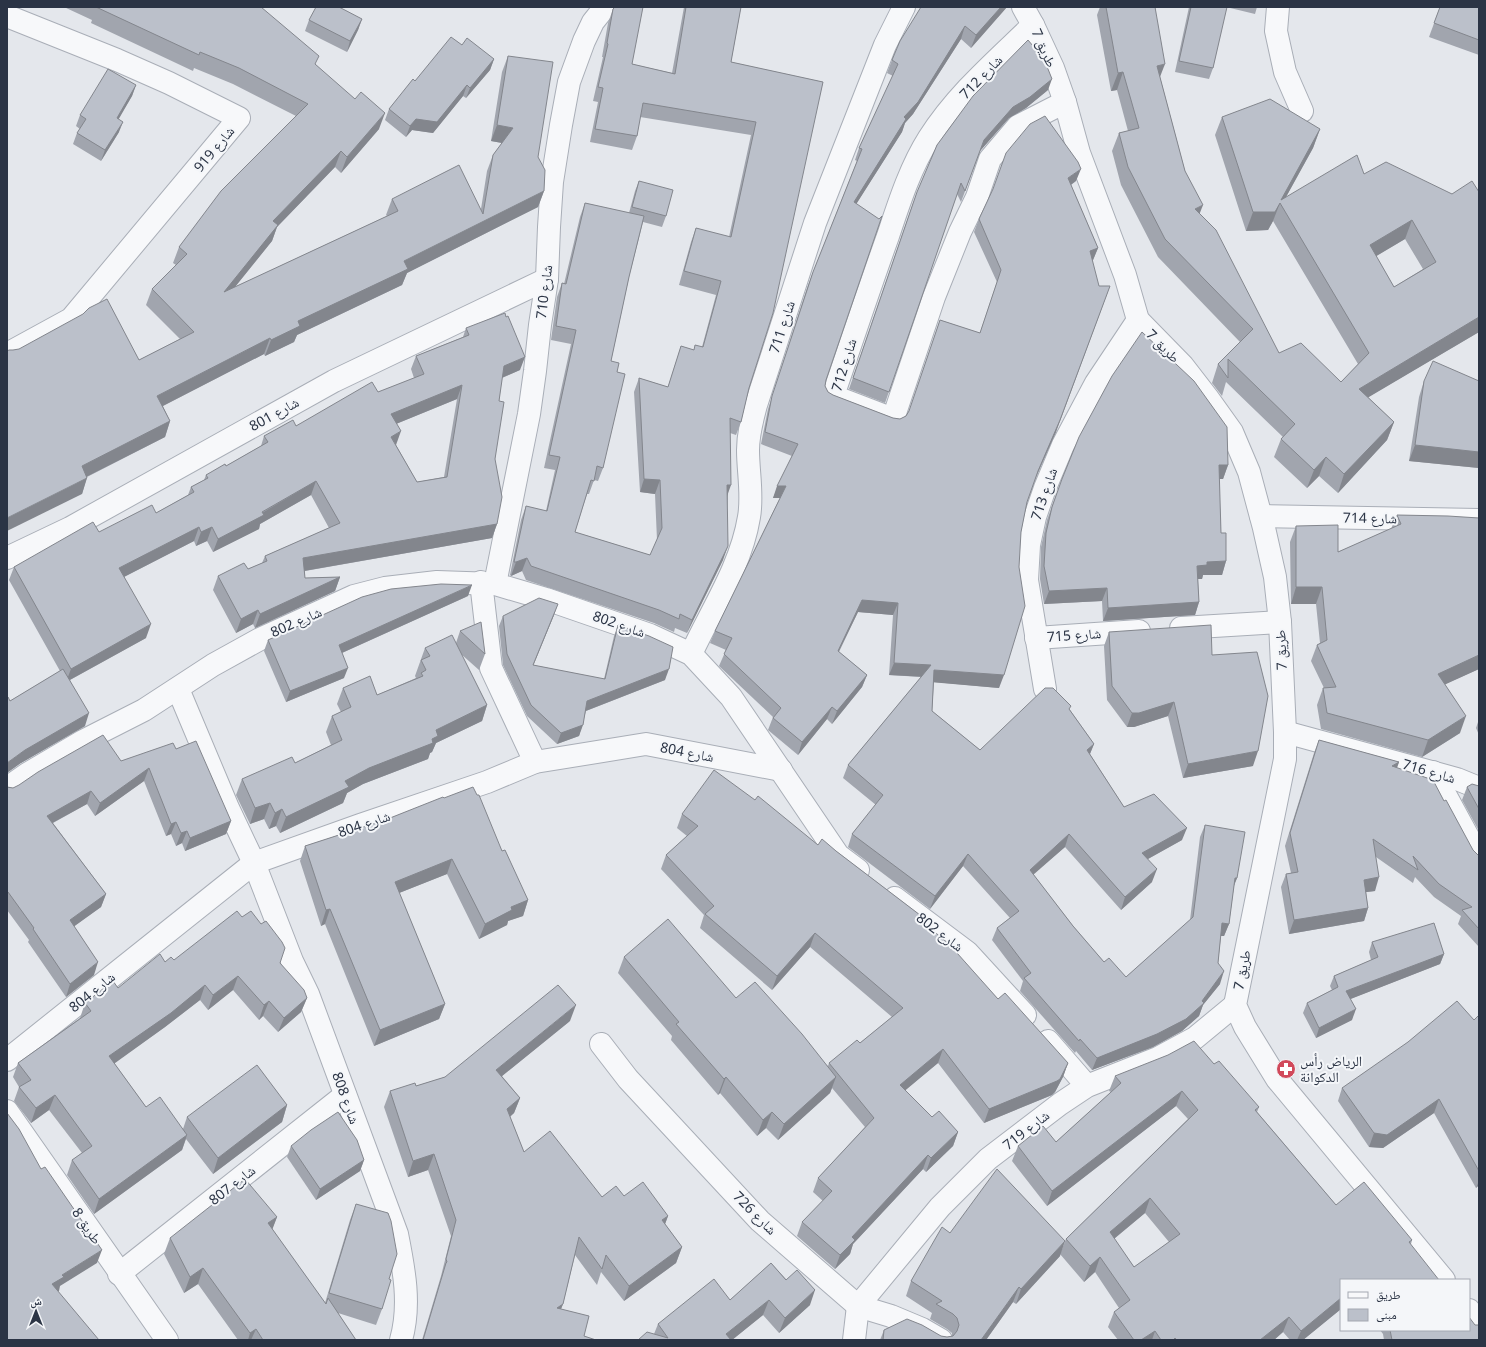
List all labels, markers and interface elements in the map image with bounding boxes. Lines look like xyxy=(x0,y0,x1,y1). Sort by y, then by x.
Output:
street label: 7 طريق xyxy=(1027,26,1061,70)
street label: شارع 712 xyxy=(955,51,1007,103)
street label: شارع 919 xyxy=(189,122,239,176)
street label: شارع 710 xyxy=(531,264,557,320)
street label: شارع 711 xyxy=(764,298,800,356)
street label: 7 طريق xyxy=(1142,325,1184,367)
street label: شارع 712 xyxy=(826,336,862,394)
street label: شارع 801 xyxy=(245,392,303,436)
street label: شارع 713 xyxy=(1026,465,1062,523)
street label: شارع 714 xyxy=(1343,508,1397,528)
street label: شارع 802 xyxy=(267,602,325,642)
street label: شارع 802 xyxy=(590,606,648,642)
street label: شارع 715 xyxy=(1046,623,1102,647)
street label: 7 طريق xyxy=(1270,629,1292,671)
street label: شارع 804 xyxy=(658,737,716,767)
street label: شارع 716 xyxy=(1400,754,1458,788)
street label: شارع 804 xyxy=(335,806,393,842)
street label: شارع 802 xyxy=(912,908,968,956)
street label: 7 طريق xyxy=(1228,948,1256,992)
street label: شارع 804 xyxy=(65,967,119,1017)
place label: الرياض رأس الدكوانة xyxy=(1300,1051,1362,1086)
pharmacy icon: الرياض رأس الدكوانة xyxy=(1275,1058,1297,1080)
street label: شارع 808 xyxy=(327,1069,365,1127)
street label: شارع 719 xyxy=(998,1105,1054,1155)
street label: شارع 807 xyxy=(204,1160,260,1210)
street label: شارع 726 xyxy=(729,1187,781,1239)
street label: طريق 8 xyxy=(67,1204,107,1248)
legend xyxy=(1340,1279,1470,1331)
text: طريق xyxy=(1376,1286,1401,1303)
north arrow xyxy=(16,1291,56,1331)
text: ش xyxy=(30,1293,42,1309)
text: مبنى xyxy=(1376,1306,1397,1323)

